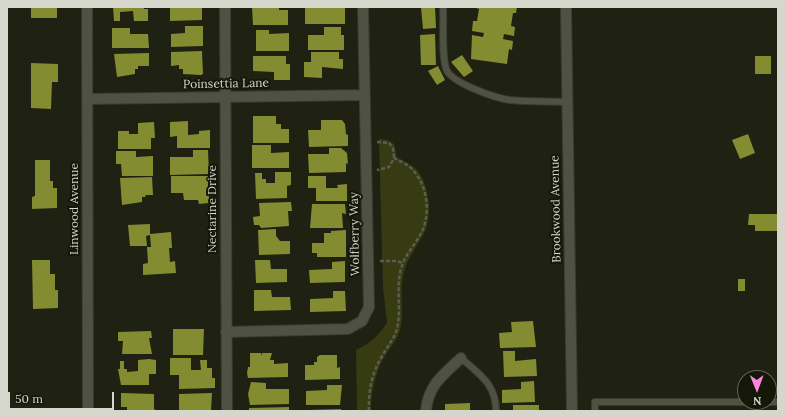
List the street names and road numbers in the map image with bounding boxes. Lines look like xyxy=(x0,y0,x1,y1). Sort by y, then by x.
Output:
street label: Poinsettia Lane xyxy=(183,76,269,92)
street label: Brookwood Avenue xyxy=(548,155,564,263)
street label: Linwood Avenue xyxy=(68,163,82,255)
street label: Nectarine Drive xyxy=(206,165,220,253)
street label: Wolfberry Way xyxy=(347,192,363,276)

